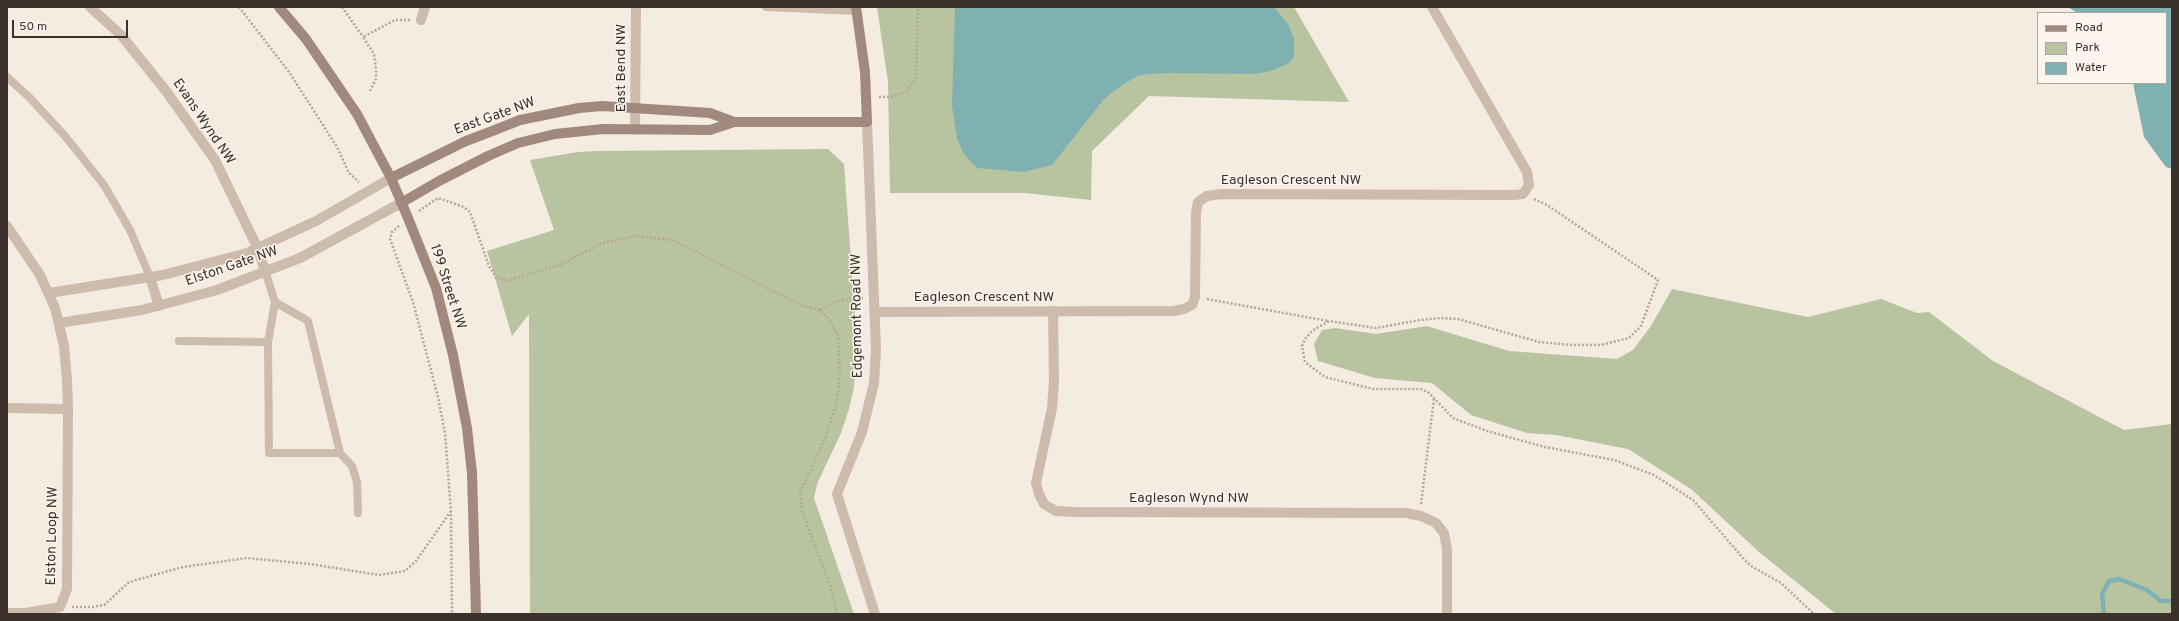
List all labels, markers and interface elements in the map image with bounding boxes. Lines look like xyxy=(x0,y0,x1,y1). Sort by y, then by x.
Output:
scale bar xyxy=(14,12,130,38)
legend xyxy=(2037,12,2167,84)
text: 50 m xyxy=(19,19,47,35)
text: Road xyxy=(2075,20,2103,36)
street label: East Bend NW xyxy=(614,24,630,112)
text: Park xyxy=(2075,40,2100,56)
text: Water xyxy=(2075,60,2107,76)
street label: Evans Wynd NW xyxy=(168,76,238,168)
street label: East Gate NW xyxy=(452,95,538,139)
street label: Eagleson Crescent NW xyxy=(1221,173,1361,189)
street label: 199 Street NW xyxy=(425,242,469,332)
street label: Elston Gate NW xyxy=(183,243,281,291)
street label: Edgemont Road NW xyxy=(849,254,867,378)
street label: Eagleson Crescent NW xyxy=(914,290,1054,306)
street label: Elston Loop NW xyxy=(44,486,62,586)
street label: Eagleson Wynd NW xyxy=(1129,491,1249,507)

